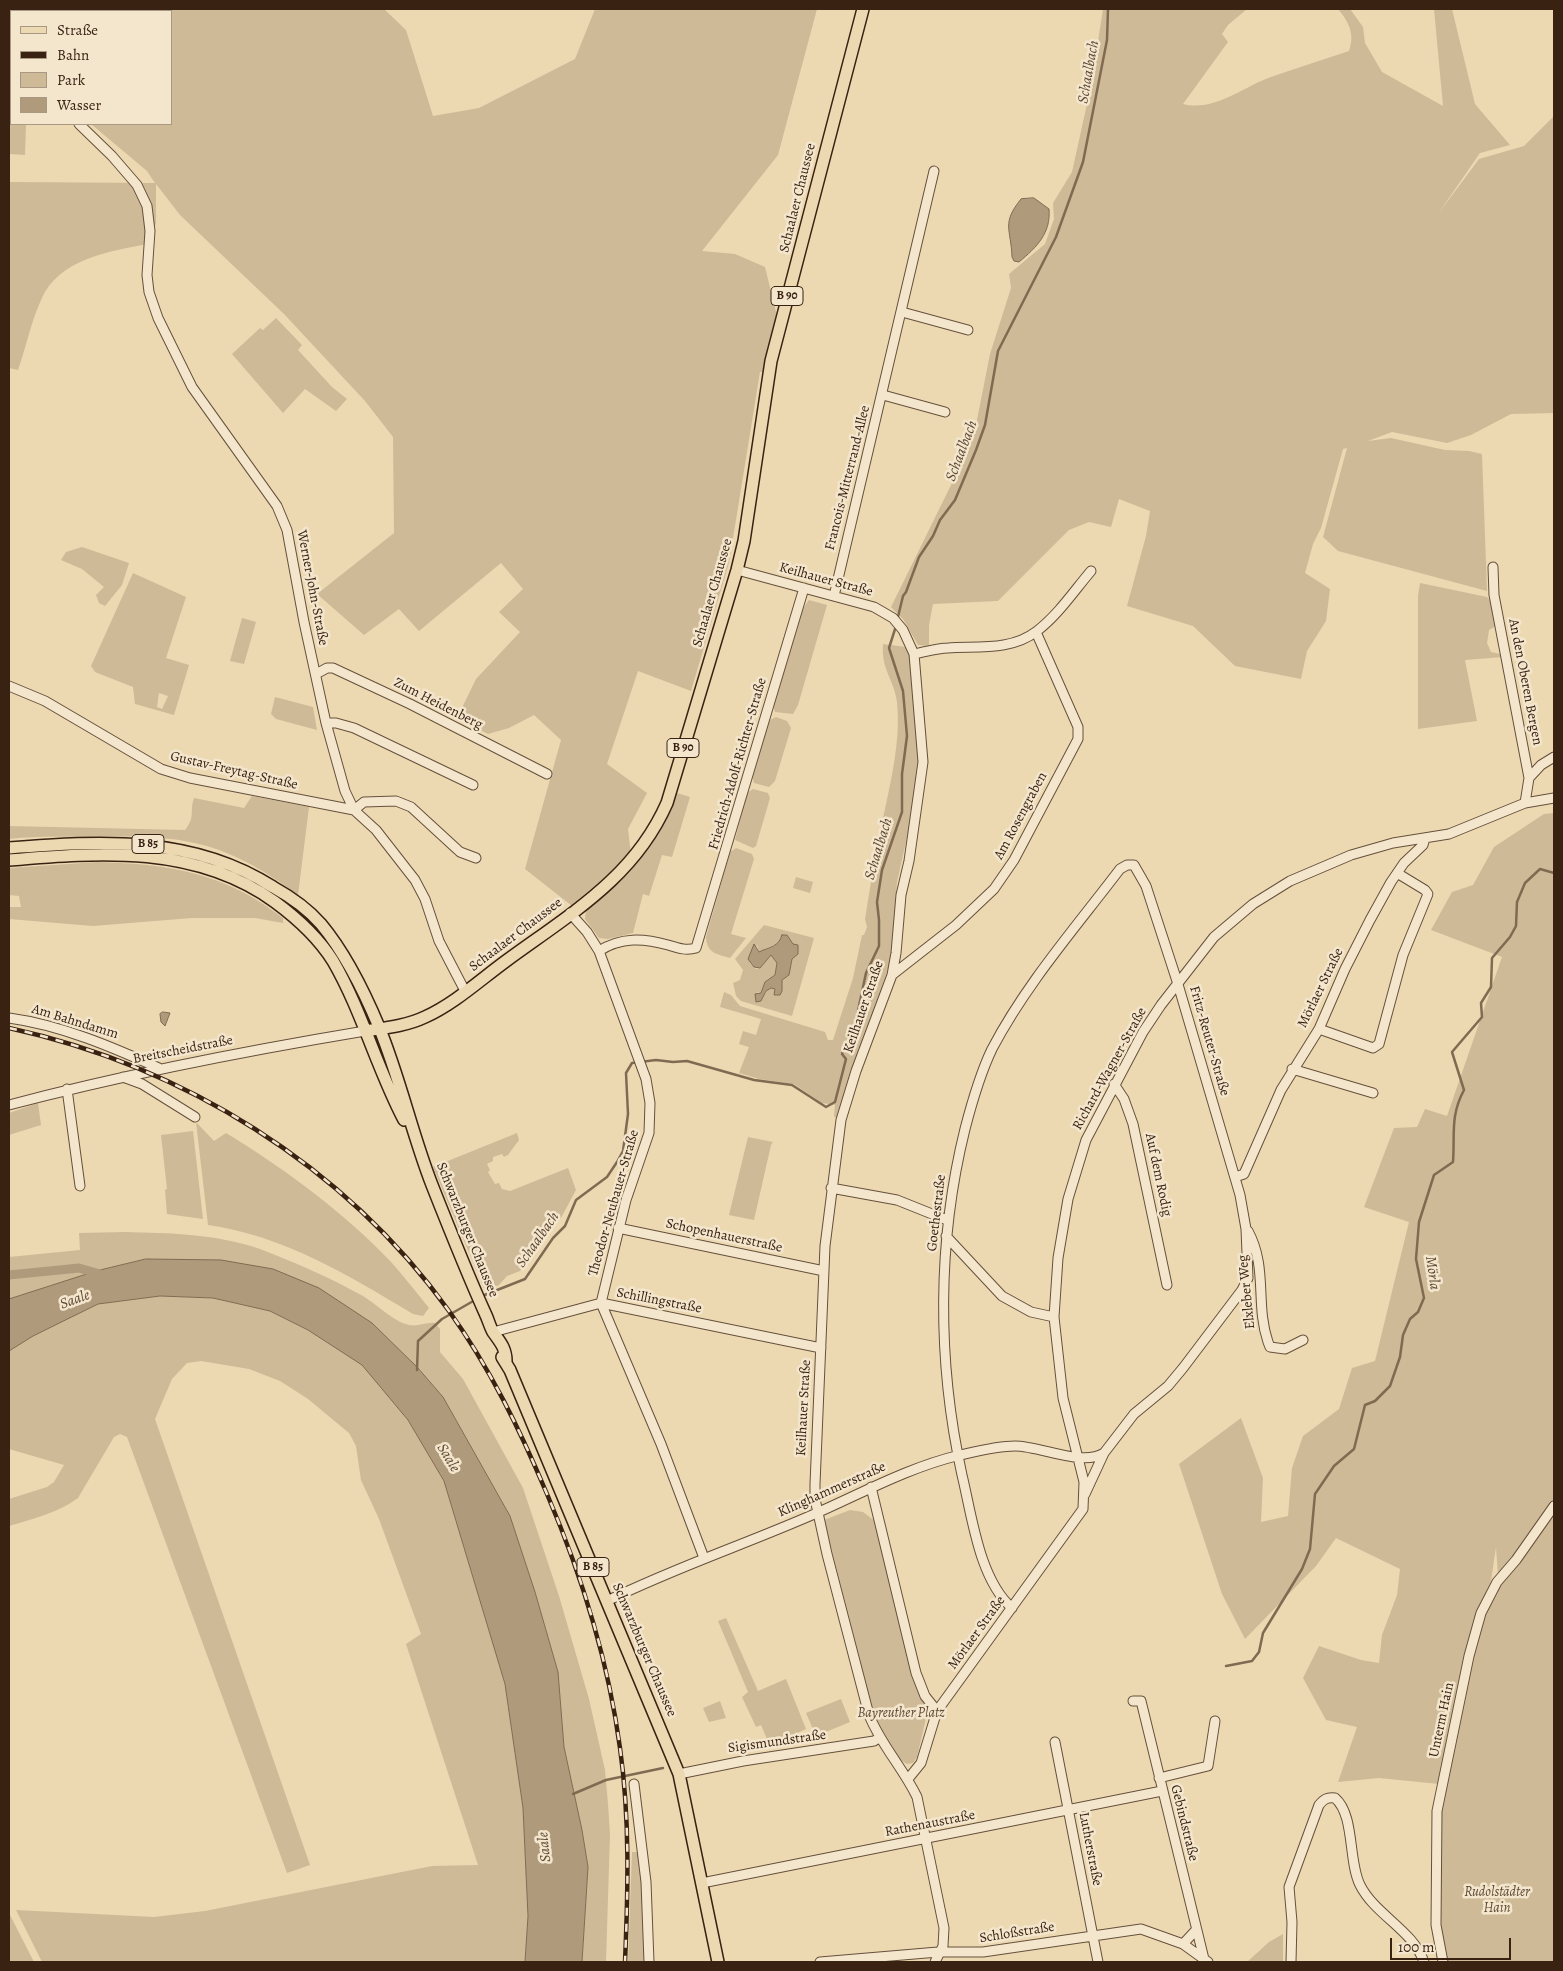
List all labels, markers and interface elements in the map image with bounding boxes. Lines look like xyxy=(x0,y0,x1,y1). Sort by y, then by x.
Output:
legend xyxy=(10,10,172,125)
text: Straße xyxy=(57,20,98,40)
water label: Schaalbach xyxy=(1075,39,1103,105)
text: Bahn xyxy=(57,45,89,65)
text: Park xyxy=(57,70,85,90)
text: Wasser xyxy=(57,95,101,115)
street label: Schaalaer Chaussee xyxy=(776,142,820,254)
road number: B 90 xyxy=(771,286,803,306)
street label: Francois-Mitterrand-Allee xyxy=(822,404,874,552)
water label: Schaalbach xyxy=(942,418,982,484)
street label: Werner-John-Straße xyxy=(293,529,331,647)
street label: Schaalaer Chaussee xyxy=(689,537,737,649)
street label: Keilhauer Straße xyxy=(777,559,875,601)
street label: An den Oberen Bergen xyxy=(1505,617,1545,747)
street label: Zum Heidenberg xyxy=(391,674,485,734)
street label: Friedrich-Adolf-Richter-Straße xyxy=(705,676,771,852)
road number: B 90 xyxy=(667,738,699,758)
street label: Gustav-Freytag-Straße xyxy=(169,748,299,794)
street label: Am Rosengraben xyxy=(991,769,1051,863)
water label: Schaalbach xyxy=(861,816,897,882)
road number: B 85 xyxy=(132,834,164,854)
street label: Schaalaer Chaussee xyxy=(466,895,566,975)
street label: Mörlaer Straße xyxy=(1294,945,1348,1031)
street label: Keilhauer Straße xyxy=(840,959,888,1055)
street label: Fritz-Reuter-Straße xyxy=(1185,984,1233,1098)
street label: Am Bahndamm xyxy=(30,1001,120,1043)
street label: Richard-Wagner-Straße xyxy=(1069,1005,1151,1133)
street label: Breitscheidstraße xyxy=(132,1032,234,1068)
street label: Theodor-Neubauer-Straße xyxy=(585,1128,643,1278)
street label: Auf dem Rodig xyxy=(1141,1132,1175,1218)
street label: Schwarzburger Chaussee xyxy=(432,1160,502,1300)
street label: Goethestraße xyxy=(924,1174,950,1252)
water label: Schaalbach xyxy=(512,1209,564,1271)
street label: Schopenhauerstraße xyxy=(664,1215,784,1257)
street label: Elxleber Weg xyxy=(1235,1254,1259,1330)
water label: Mörla xyxy=(1421,1255,1443,1291)
street label: Schillingstraße xyxy=(615,1285,703,1317)
water label: Saale xyxy=(58,1286,92,1314)
street label: Keilhauer Straße xyxy=(793,1359,815,1457)
water label: Saale xyxy=(432,1440,464,1476)
street label: Klinghammerstraße xyxy=(775,1459,889,1521)
road number: B 85 xyxy=(577,1558,609,1576)
street label: Schwarzburger Chaussee xyxy=(608,1581,680,1719)
street label: Mörlaer Straße xyxy=(945,1593,1009,1673)
street label: Unterm Hain xyxy=(1426,1681,1458,1759)
park label: Bayreuther Platz xyxy=(858,1706,944,1722)
street label: Sigismundstraße xyxy=(727,1727,827,1757)
street label: Gebindstraße xyxy=(1166,1783,1202,1863)
street label: Rathenaustraße xyxy=(883,1807,977,1841)
street label: Lutherstraße xyxy=(1075,1811,1105,1887)
water label: Saale xyxy=(534,1831,556,1863)
park label: Rudolstädter Hain xyxy=(1464,1885,1530,1918)
street label: Schloßstraße xyxy=(978,1919,1056,1947)
scale bar xyxy=(1393,1928,1514,1960)
text: 100 m xyxy=(1398,1937,1435,1957)

